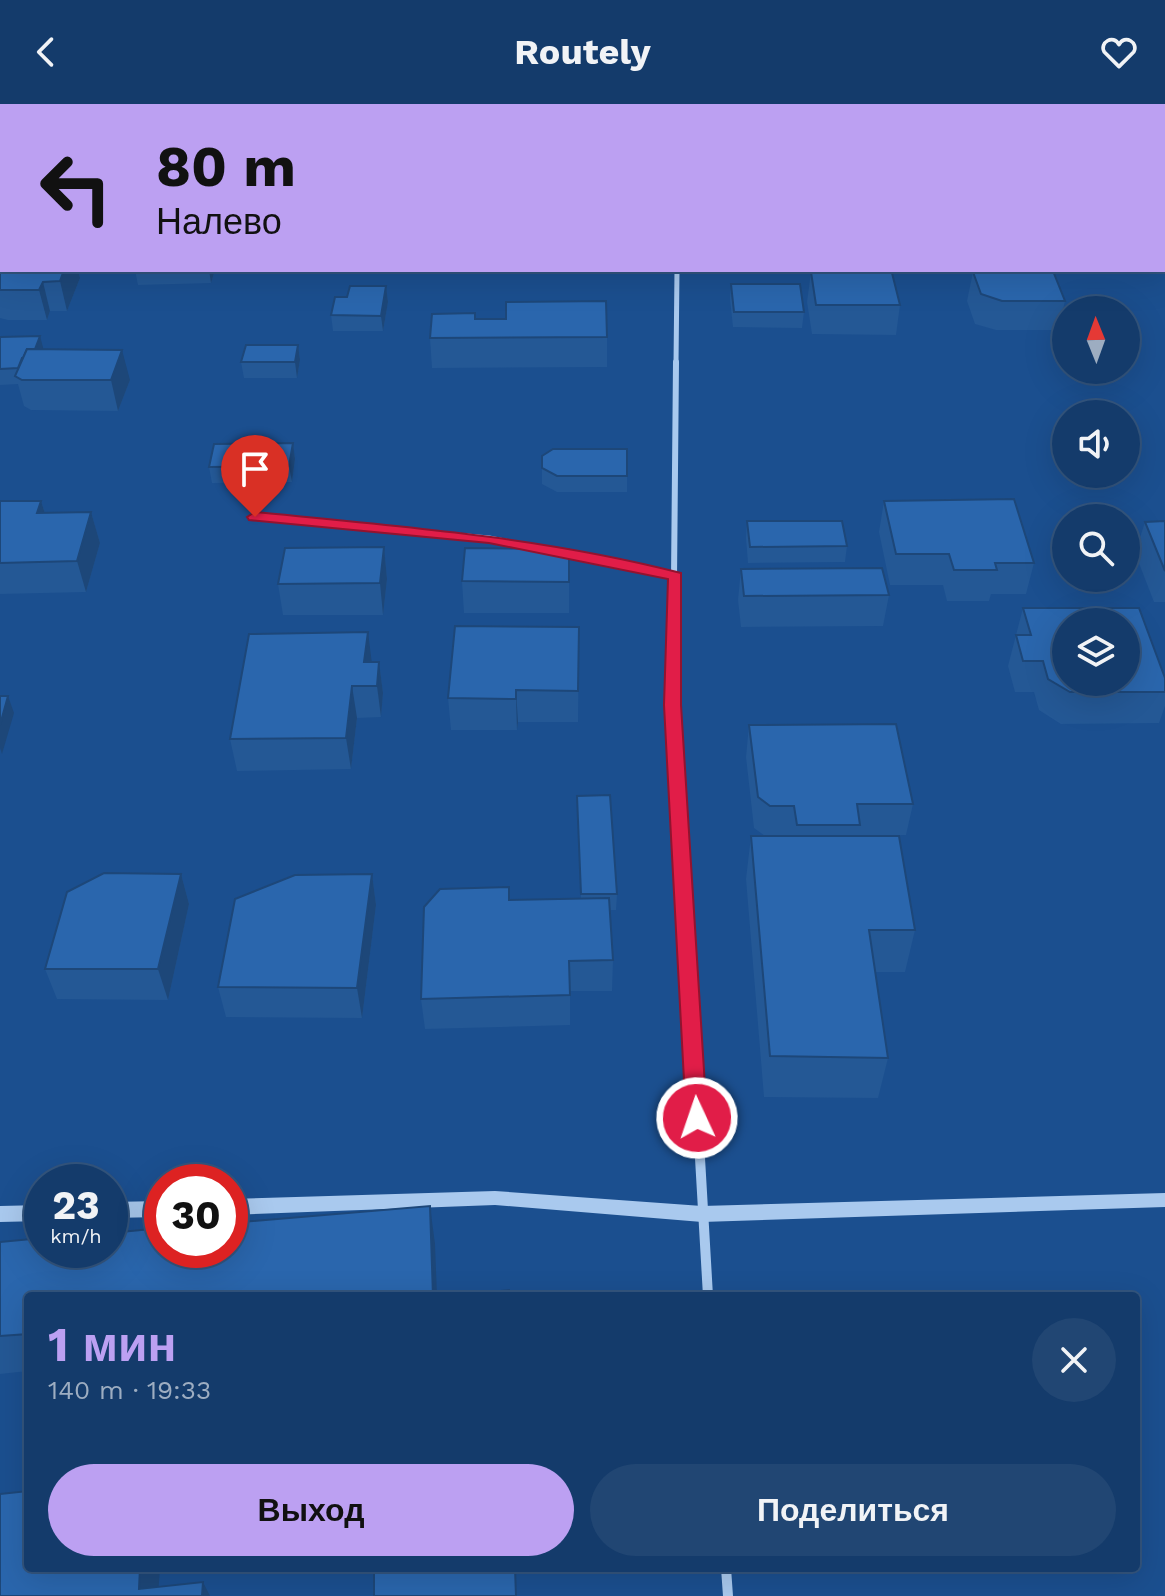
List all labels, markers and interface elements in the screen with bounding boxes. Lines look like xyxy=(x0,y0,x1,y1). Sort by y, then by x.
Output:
icon: back xyxy=(24,30,68,74)
icon: heart xyxy=(1097,30,1141,74)
text: Routely xyxy=(514,31,651,73)
text: 80 m xyxy=(156,134,296,200)
icon: left xyxy=(24,136,128,240)
text: Налево xyxy=(156,201,282,243)
north arrow xyxy=(1052,296,1140,384)
map controls xyxy=(1052,296,1140,696)
button: sound xyxy=(1052,400,1140,488)
pin xyxy=(221,435,289,517)
icon: arrive xyxy=(233,447,277,491)
button: search xyxy=(1052,504,1140,592)
button: layers xyxy=(1052,608,1140,696)
position arrow xyxy=(655,1076,739,1160)
speed limit sign: 30 xyxy=(144,1164,248,1268)
text: 23 xyxy=(52,1182,100,1229)
text: km/h xyxy=(50,1224,102,1248)
text: 1 мин xyxy=(48,1316,176,1373)
button: close xyxy=(1032,1318,1116,1402)
text: 140 m · 19:33 xyxy=(48,1375,211,1405)
button: Выход xyxy=(48,1464,574,1556)
button: Поделиться xyxy=(590,1464,1116,1556)

